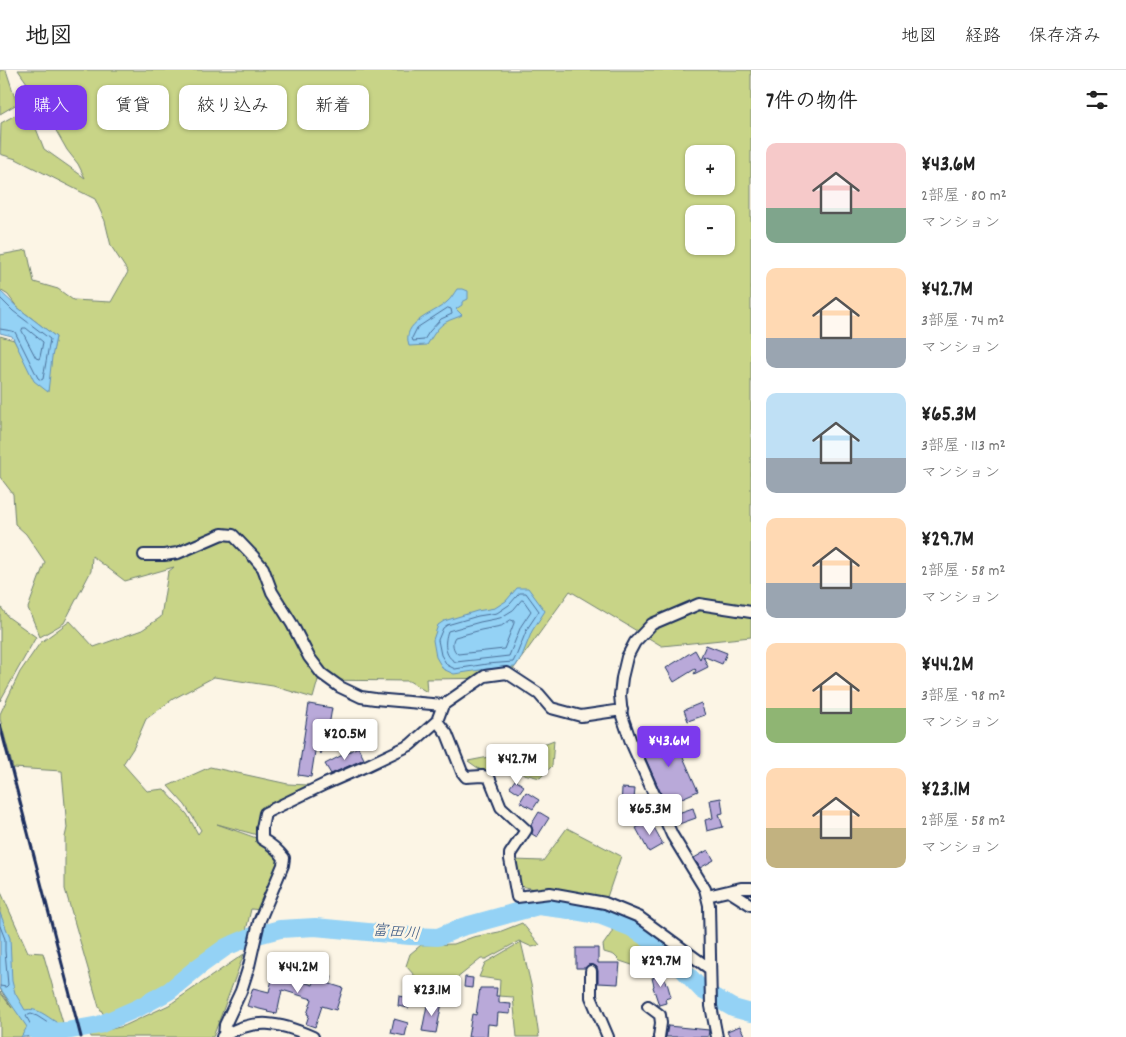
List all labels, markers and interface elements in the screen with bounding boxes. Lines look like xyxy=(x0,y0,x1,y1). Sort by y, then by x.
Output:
text: 地図 xyxy=(25,21,73,55)
text: 地図 xyxy=(901,25,937,50)
text: 経路 xyxy=(965,25,1001,50)
text: 保存済み xyxy=(1029,25,1101,50)
chip: 購入 xyxy=(15,85,87,130)
chip: 賃貸 xyxy=(97,85,169,130)
chip: 絞り込み xyxy=(179,85,287,130)
chip: 新着 xyxy=(297,85,369,130)
icon: filters xyxy=(1083,86,1111,114)
text: 7件の物件 xyxy=(766,88,858,118)
map controls xyxy=(685,145,735,255)
button: + xyxy=(685,145,735,195)
text: ¥43.6M xyxy=(921,151,975,181)
icon: home xyxy=(806,163,866,223)
text: 2部屋 · 80 m² xyxy=(921,185,1007,208)
button: − xyxy=(685,205,735,255)
text: マンション xyxy=(921,212,1000,235)
text: ¥42.7M xyxy=(921,276,973,306)
icon: home xyxy=(806,288,866,348)
text: 3部屋 · 74 m² xyxy=(921,310,1004,333)
text: マンション xyxy=(921,337,1000,360)
text: ¥65.3M xyxy=(921,401,976,431)
icon: home xyxy=(806,413,866,473)
text: 3部屋 · 113 m² xyxy=(921,435,1006,458)
text: マンション xyxy=(921,462,1000,485)
text: ¥29.7M xyxy=(921,526,974,556)
icon: home xyxy=(806,538,866,598)
text: 2部屋 · 58 m² xyxy=(921,560,1005,583)
text: マンション xyxy=(921,587,1000,610)
text: ¥44.2M xyxy=(921,651,974,681)
icon: home xyxy=(806,663,866,723)
text: 3部屋 · 98 m² xyxy=(921,685,1005,708)
text: マンション xyxy=(921,712,1000,735)
pin: ¥20.5M xyxy=(304,718,386,761)
text: ¥20.5M xyxy=(324,723,366,746)
pin: ¥43.6M xyxy=(628,726,710,768)
text: ¥43.6M xyxy=(648,730,690,753)
pin: ¥42.7M xyxy=(476,744,558,786)
text: ¥42.7M xyxy=(497,748,537,771)
text: ¥23.1M xyxy=(921,776,970,806)
icon: home xyxy=(806,788,866,848)
pin: ¥65.3M xyxy=(609,794,691,836)
text: ¥65.3M xyxy=(629,798,671,821)
text: 2部屋 · 58 m² xyxy=(921,810,1005,833)
text: マンション xyxy=(921,837,1000,860)
water label: 富田川 xyxy=(371,919,421,947)
pin: ¥29.7M xyxy=(620,946,702,988)
text: ¥29.7M xyxy=(641,950,681,973)
pin: ¥44.2M xyxy=(257,952,339,994)
text: ¥44.2M xyxy=(278,956,318,979)
pin: ¥23.1M xyxy=(391,974,473,1017)
text: ¥23.1M xyxy=(413,979,451,1002)

